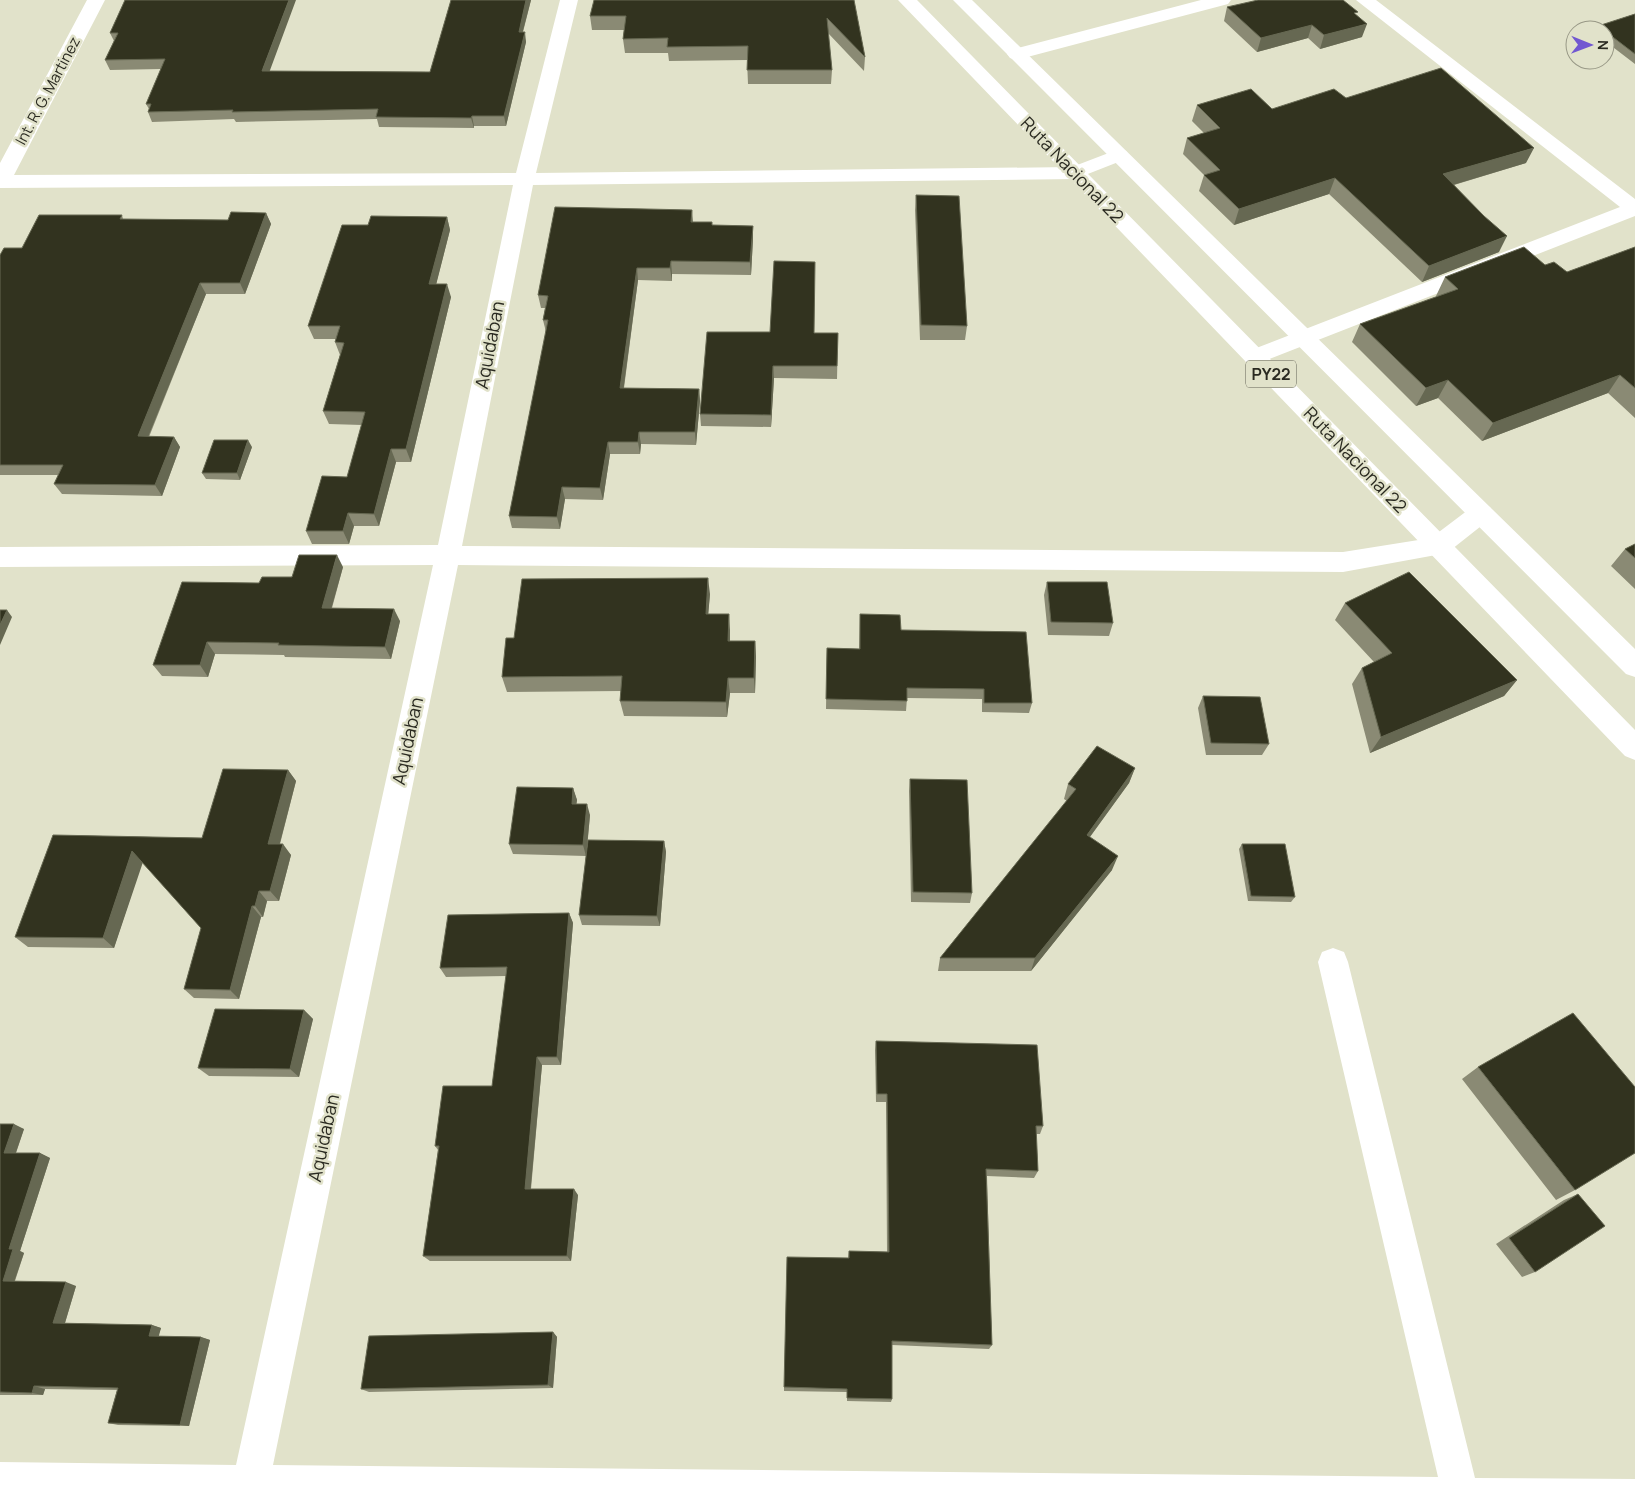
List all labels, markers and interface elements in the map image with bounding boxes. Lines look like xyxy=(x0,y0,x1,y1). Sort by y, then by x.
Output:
north arrow xyxy=(1565,20,1615,70)
street label: Int. R. G. Martinez xyxy=(10,33,85,148)
text: N xyxy=(1594,40,1613,50)
street label: Ruta Nacional 22 xyxy=(1016,111,1130,228)
street label: Aquidaban xyxy=(469,299,509,391)
road number: PY22 xyxy=(1246,360,1296,388)
street label: Ruta Nacional 22 xyxy=(1299,401,1413,518)
street label: Aquidaban xyxy=(386,695,428,787)
street label: Aquidaban xyxy=(302,1092,344,1184)

